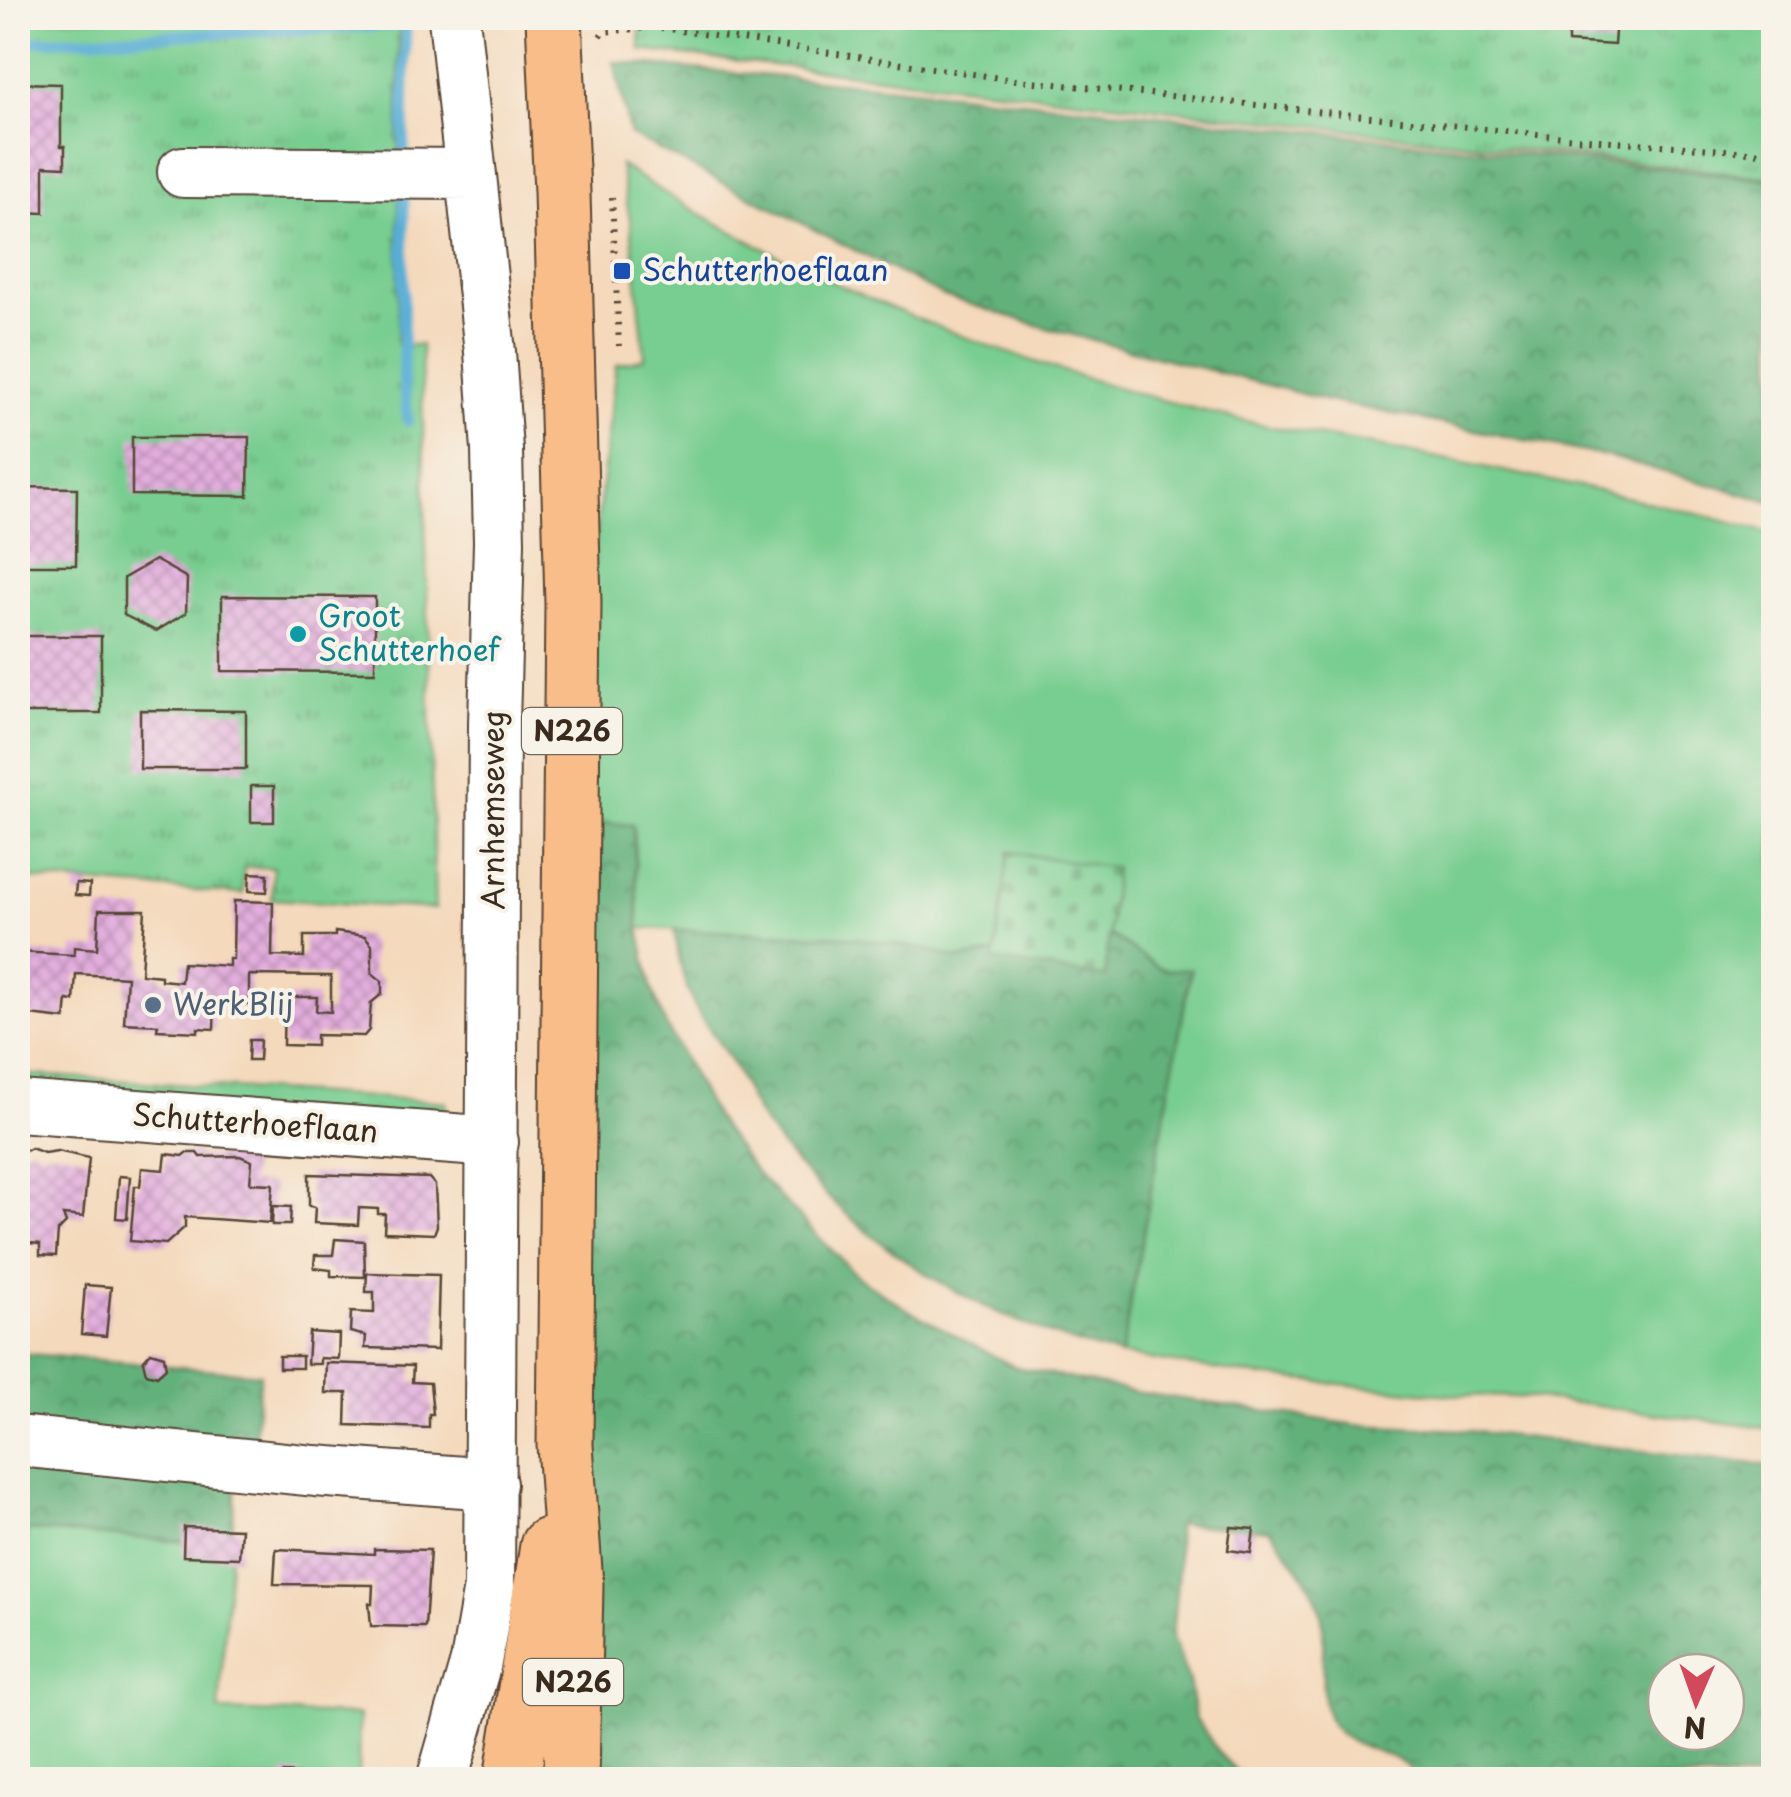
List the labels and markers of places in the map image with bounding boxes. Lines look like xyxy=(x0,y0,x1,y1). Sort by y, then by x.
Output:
place label: Schutterhoeflaan xyxy=(642,246,888,291)
marker: Schutterhoeflaan xyxy=(611,260,633,282)
place label: Groot Schutterhoef xyxy=(318,592,502,671)
marker: Groot Schutterhoef xyxy=(287,623,309,645)
place label: WerkBlij xyxy=(173,980,294,1025)
marker: WerkBlij xyxy=(142,994,164,1016)

